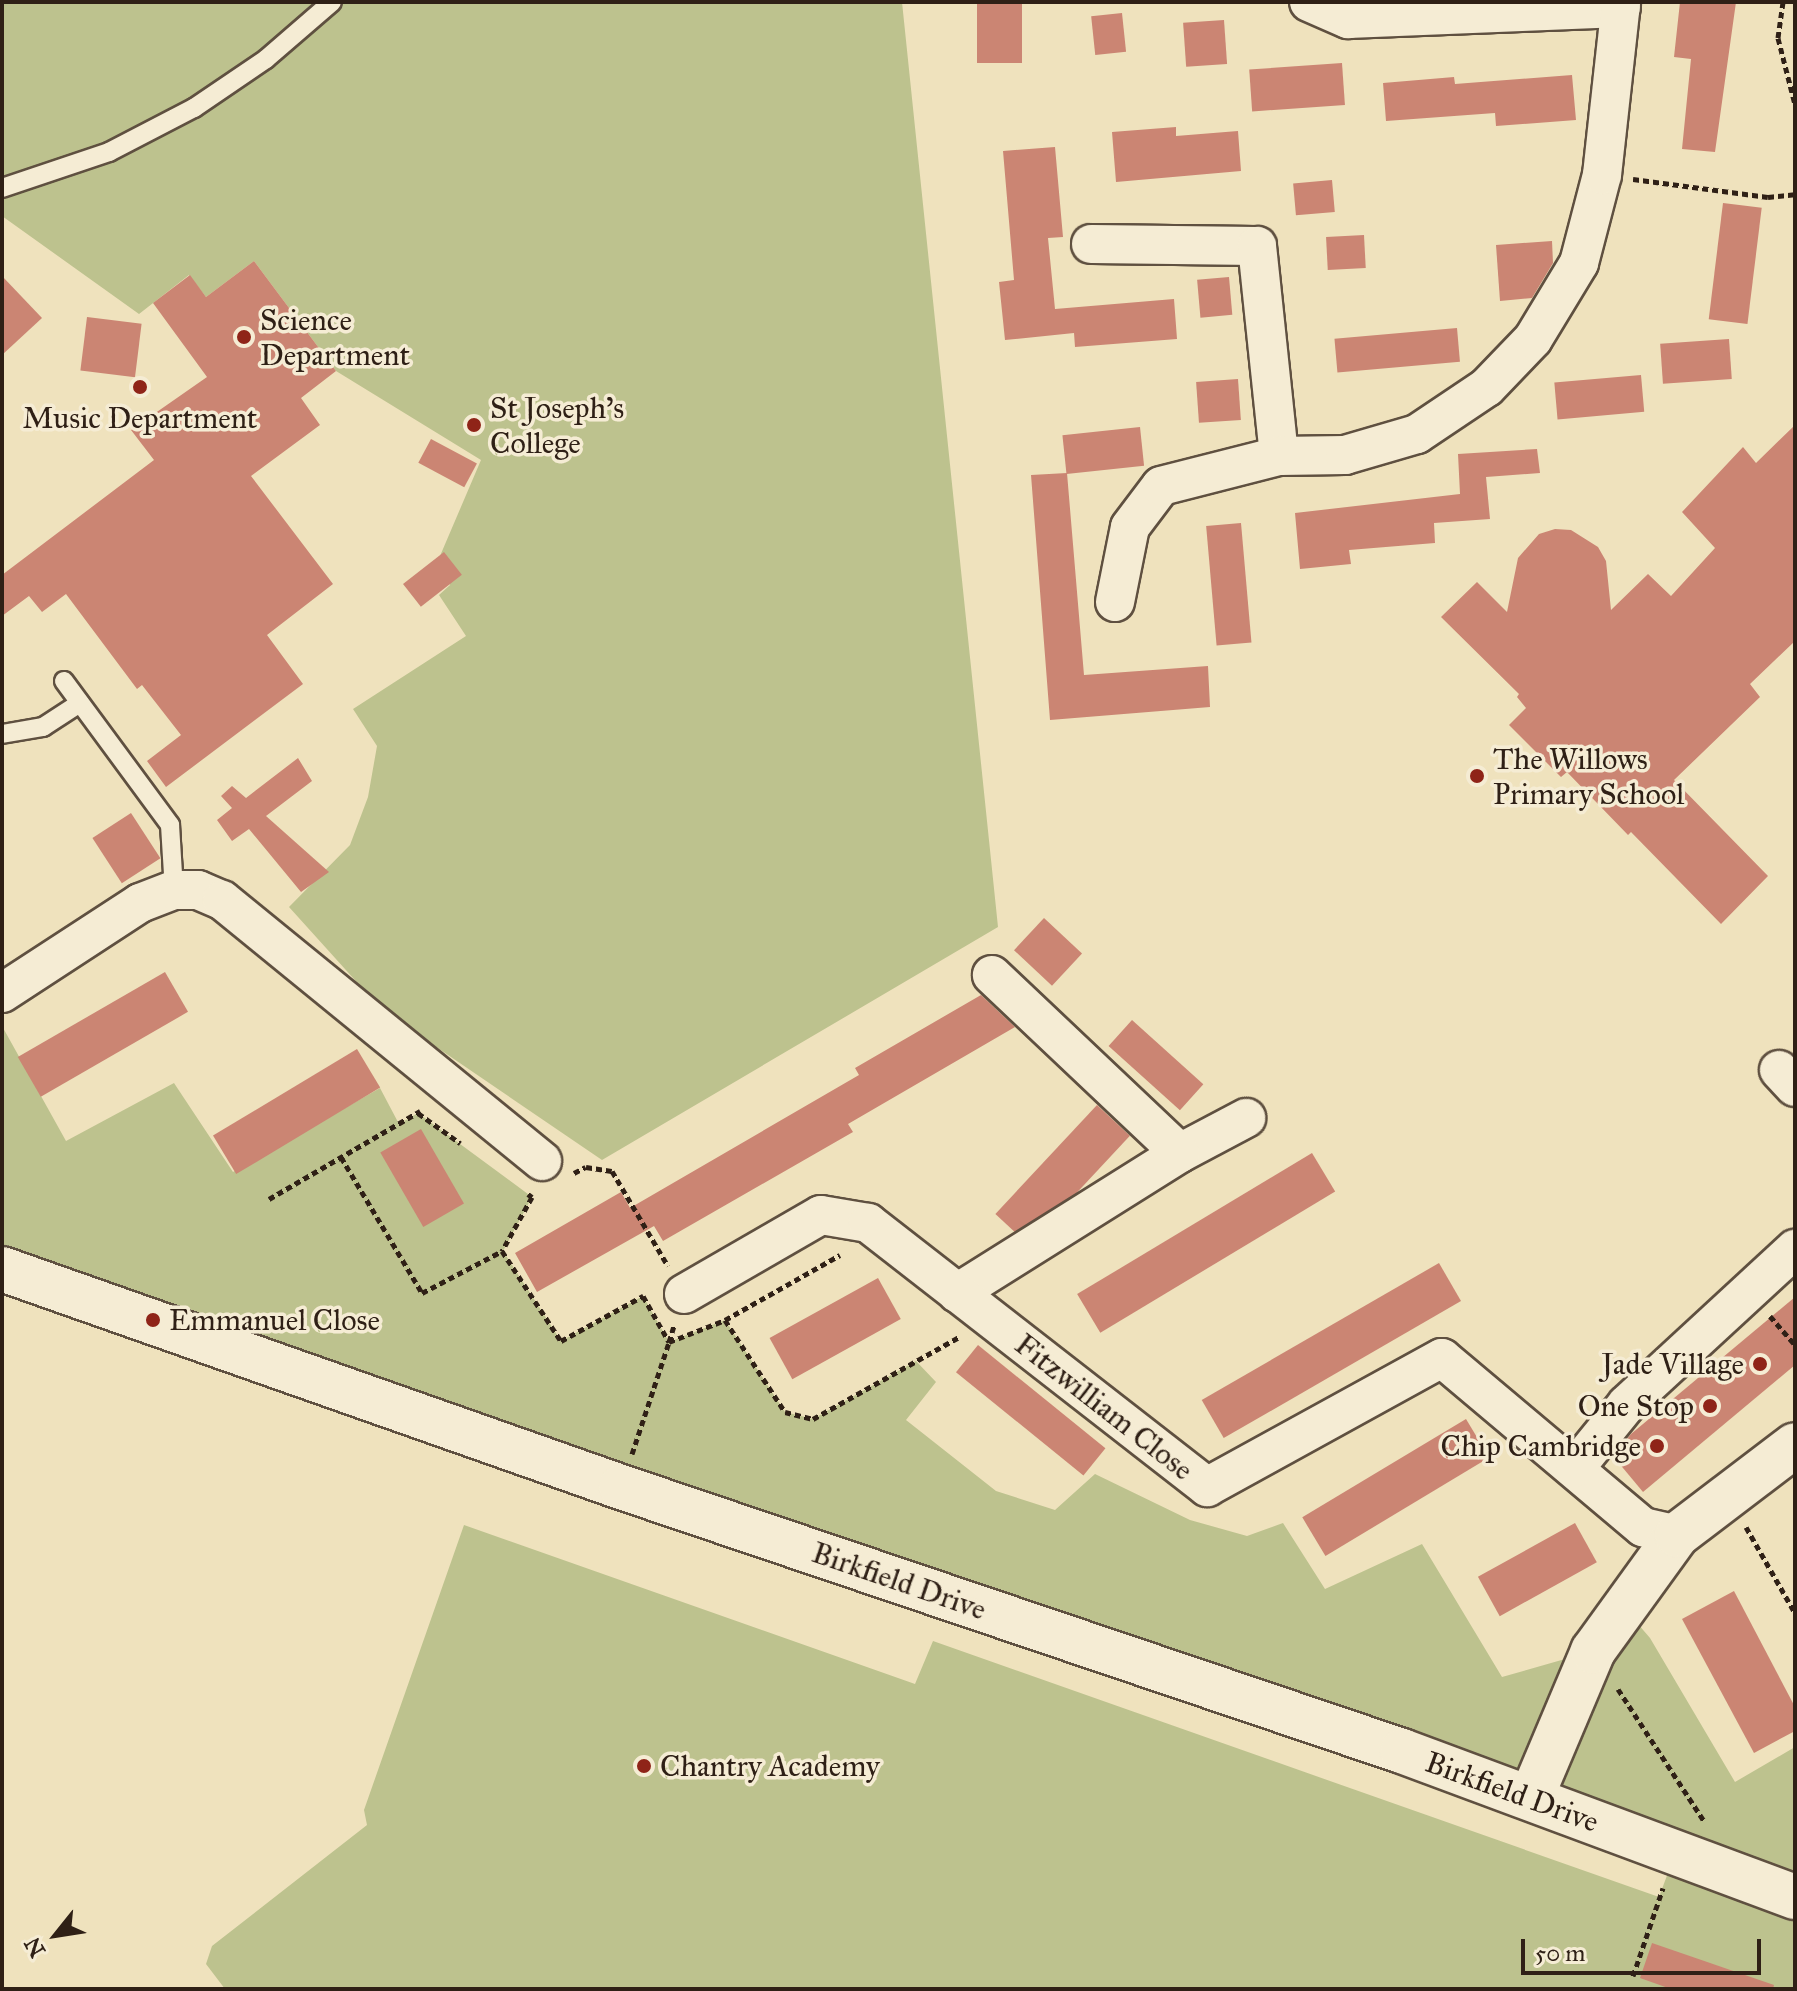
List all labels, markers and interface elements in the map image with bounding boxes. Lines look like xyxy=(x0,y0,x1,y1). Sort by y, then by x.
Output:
place label: Science Department xyxy=(260,302,410,372)
marker: Science Department xyxy=(235,328,253,346)
marker: Music Department xyxy=(131,378,149,396)
place label: St Joseph's College xyxy=(490,390,624,460)
place label: Music Department xyxy=(23,400,257,436)
marker: St Joseph's College xyxy=(465,416,483,434)
place label: The Willows Primary School xyxy=(1493,741,1684,812)
marker: The Willows Primary School xyxy=(1468,767,1486,785)
place label: Emmanuel Close xyxy=(169,1302,380,1338)
marker: Emmanuel Close xyxy=(144,1311,162,1329)
street label: Fitzwilliam Close xyxy=(1008,1326,1200,1488)
place label: Jade Village xyxy=(1601,1346,1744,1382)
marker: Jade Village xyxy=(1751,1355,1769,1373)
place label: One Stop xyxy=(1578,1388,1694,1424)
marker: One Stop xyxy=(1701,1397,1719,1415)
place label: Chip Cambridge xyxy=(1441,1428,1641,1464)
marker: Chip Cambridge xyxy=(1648,1437,1666,1455)
street label: Birkfield Drive xyxy=(807,1534,991,1628)
street label: Birkfield Drive xyxy=(1420,1744,1604,1840)
place label: Chantry Academy xyxy=(660,1748,880,1784)
marker: Chantry Academy xyxy=(635,1757,653,1775)
north arrow xyxy=(16,1895,96,1975)
scale bar xyxy=(1525,1923,1765,1973)
text: N xyxy=(18,1932,51,1962)
text: 50 m xyxy=(1535,1938,1585,1968)

